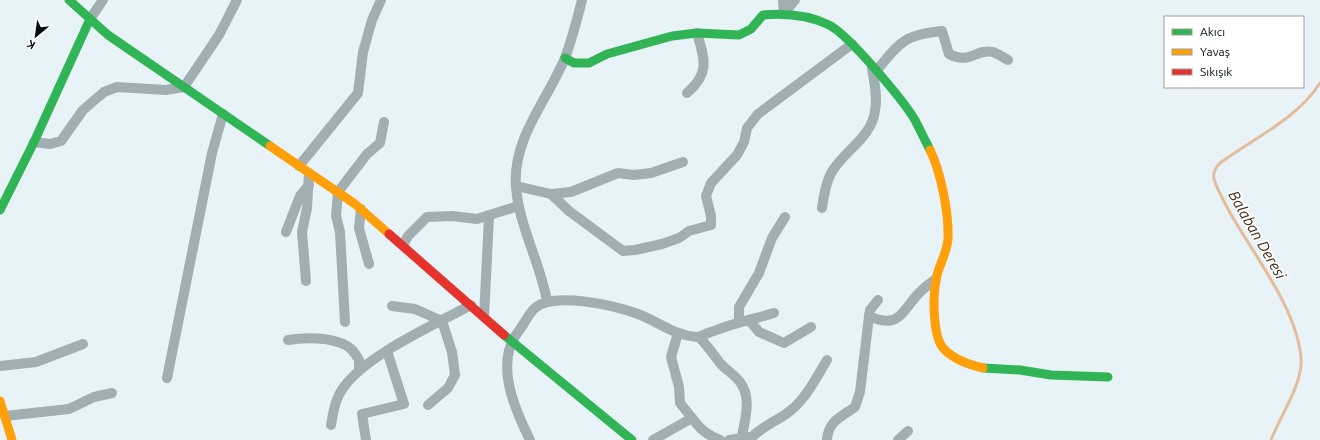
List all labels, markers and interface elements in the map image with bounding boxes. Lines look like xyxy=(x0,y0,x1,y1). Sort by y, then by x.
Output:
north arrow xyxy=(16,16,56,56)
legend xyxy=(1164,16,1304,88)
text: Akıcı xyxy=(1200,25,1225,38)
text: K xyxy=(24,37,37,52)
text: Yavaş xyxy=(1200,45,1230,58)
text: Sıkışık xyxy=(1200,65,1232,78)
water label: Balaban Deresi xyxy=(1225,188,1290,283)

